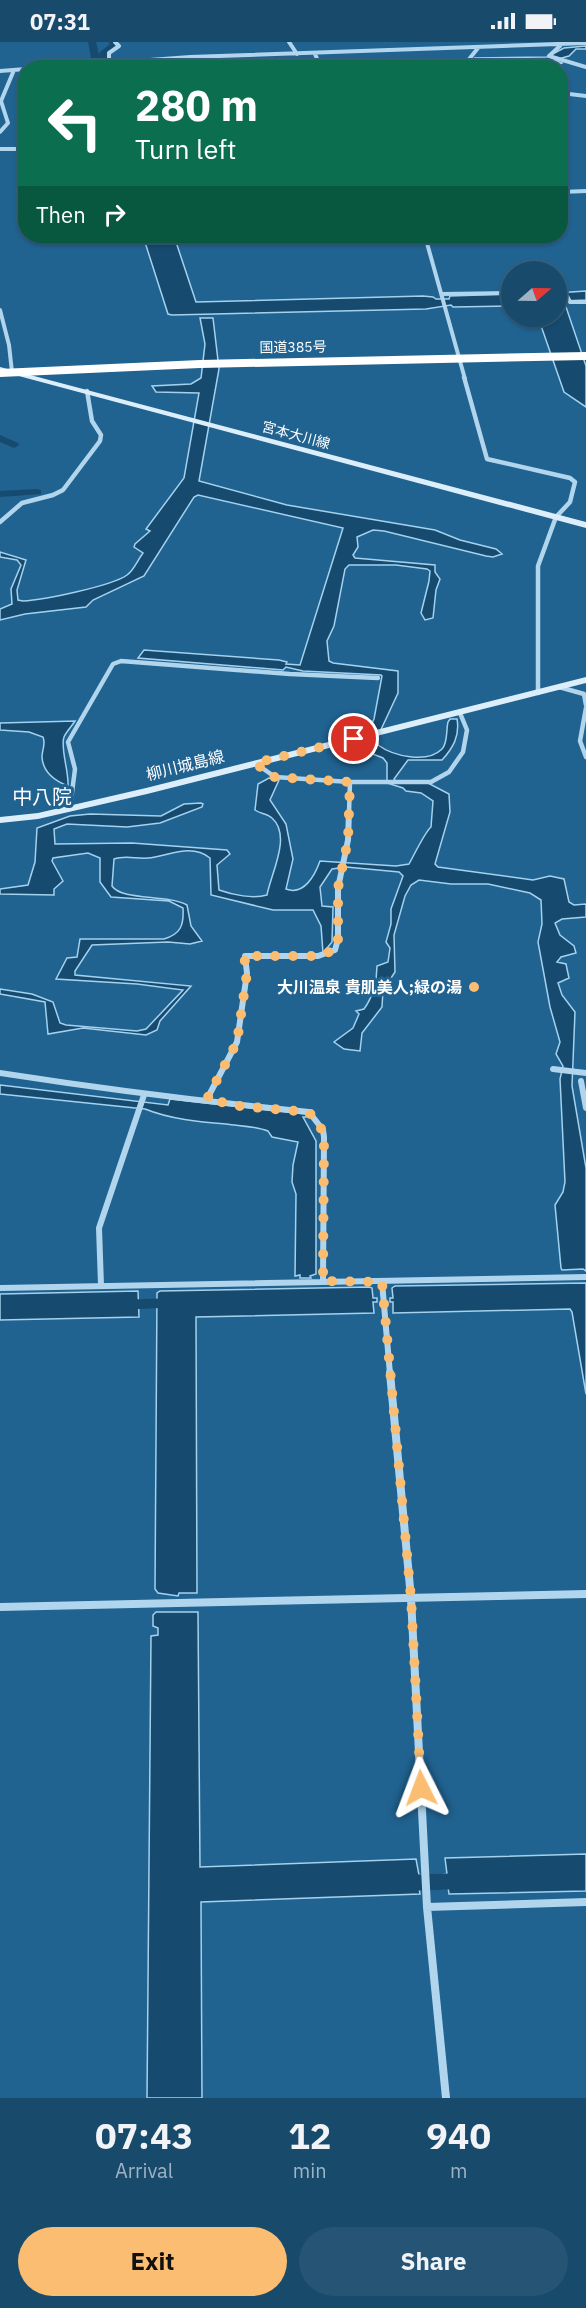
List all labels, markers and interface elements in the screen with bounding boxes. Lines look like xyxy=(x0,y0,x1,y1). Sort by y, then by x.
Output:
text: 07:31 xyxy=(30,7,90,36)
text: 280 m xyxy=(135,78,258,133)
icon: left xyxy=(36,84,114,162)
text: Turn left xyxy=(135,131,236,166)
icon: right xyxy=(98,198,131,231)
text: Then xyxy=(36,200,86,229)
north arrow xyxy=(501,261,567,327)
map controls xyxy=(501,261,567,327)
street label: 国道385号 xyxy=(259,337,327,357)
street label: 宮本大川線 xyxy=(260,417,332,453)
pin xyxy=(328,713,379,764)
icon: arrive xyxy=(337,722,370,755)
street label: 柳川城島線 xyxy=(144,746,226,784)
district label: 中八院 xyxy=(12,783,72,810)
place label: 大川温泉 貴肌美人;緑の湯 xyxy=(277,977,462,997)
marker: 大川温泉 貴肌美人;緑の湯 xyxy=(467,980,481,994)
position arrow xyxy=(389,1756,453,1820)
text: 07:43 xyxy=(95,2112,193,2159)
text: 12 xyxy=(288,2112,331,2159)
text: 940 xyxy=(426,2112,491,2159)
text: Arrival xyxy=(115,2157,173,2184)
text: min xyxy=(293,2157,327,2184)
text: m xyxy=(450,2157,467,2184)
button: Exit xyxy=(18,2227,287,2296)
button: Share xyxy=(299,2227,568,2296)

